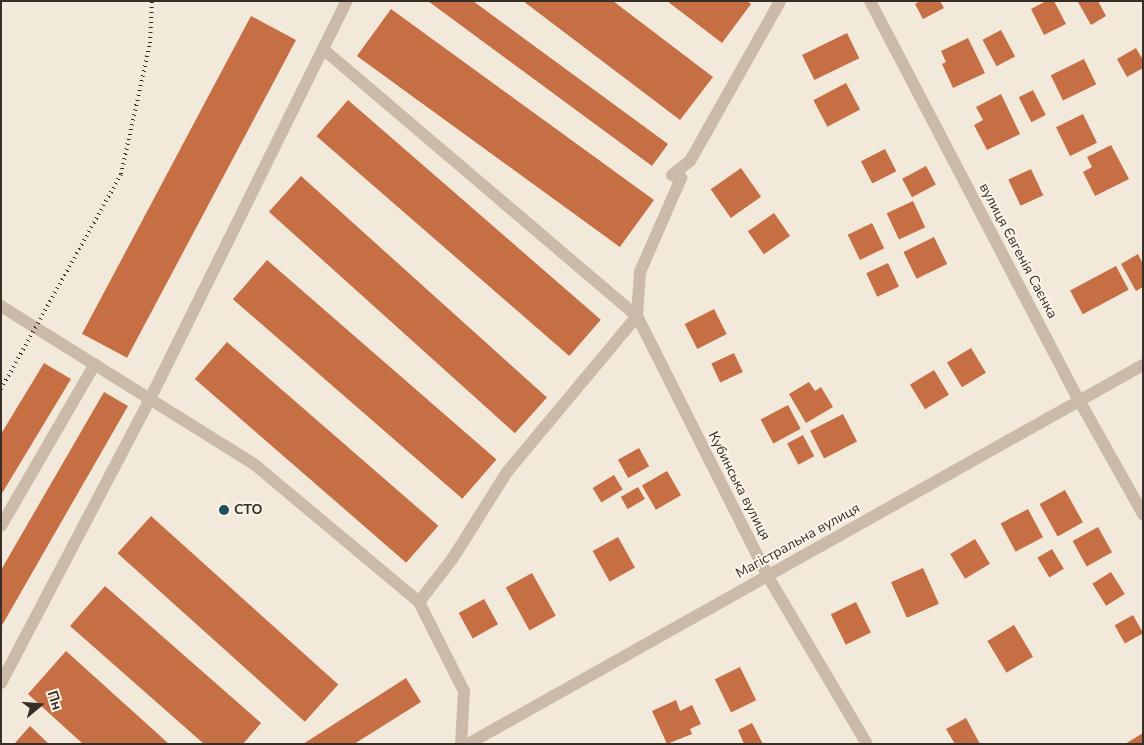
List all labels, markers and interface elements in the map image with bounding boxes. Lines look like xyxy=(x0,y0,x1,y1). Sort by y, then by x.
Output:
street label: вулиця Євгенія Саєнка xyxy=(975,181,1061,321)
street label: Кубинська вулиця xyxy=(704,429,774,543)
street label: Магістральна вулиця xyxy=(733,500,863,582)
place label: СТО xyxy=(234,502,263,518)
marker: СТО xyxy=(218,504,230,516)
north arrow xyxy=(15,680,65,730)
text: Пн xyxy=(43,688,67,712)

